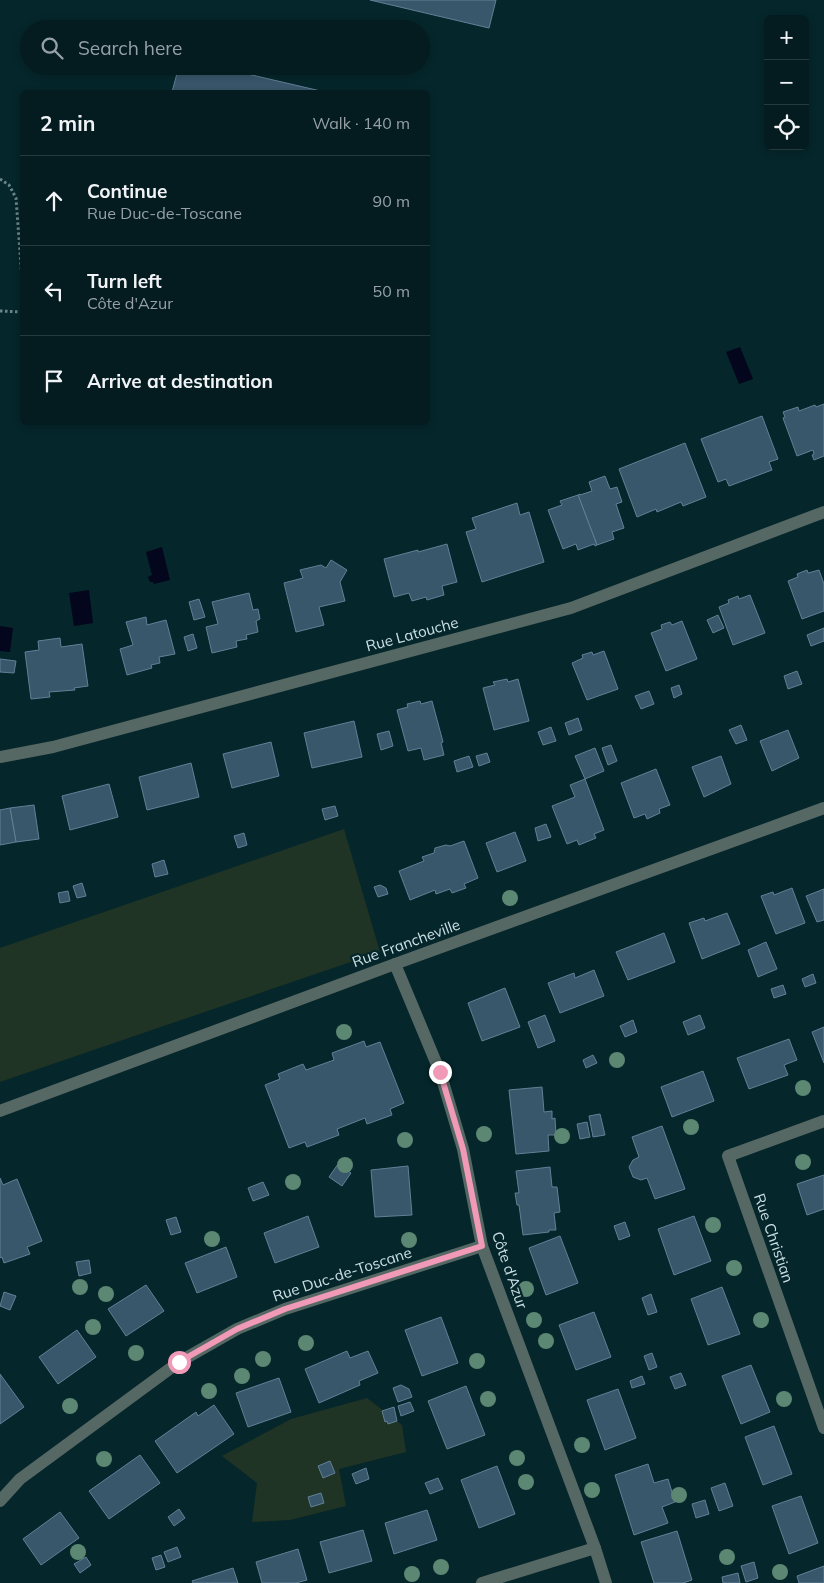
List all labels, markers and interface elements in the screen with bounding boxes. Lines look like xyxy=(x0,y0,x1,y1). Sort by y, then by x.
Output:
map controls xyxy=(764,15,809,150)
button: + xyxy=(764,15,809,60)
search box xyxy=(20,20,430,75)
icon: search xyxy=(38,34,66,62)
text: Search here xyxy=(78,36,182,60)
button: − xyxy=(764,60,809,105)
button: locate xyxy=(764,105,809,150)
text: 2 min xyxy=(40,110,95,136)
text: Walk · 140 m xyxy=(312,113,410,133)
text: Continue xyxy=(87,179,167,203)
icon: ahead xyxy=(40,187,68,215)
text: 90 m xyxy=(373,191,410,211)
text: Rue Duc-de-Toscane xyxy=(87,203,242,223)
text: Turn left xyxy=(87,269,162,293)
icon: left xyxy=(40,277,68,305)
text: 50 m xyxy=(373,281,410,301)
text: Côte d'Azur xyxy=(87,293,173,313)
icon: arrive xyxy=(40,367,68,395)
text: Arrive at destination xyxy=(87,369,273,393)
street label: Rue Latouche xyxy=(364,613,460,655)
street label: Rue Francheville xyxy=(349,915,463,971)
route end xyxy=(429,1061,452,1084)
street label: Rue Christian xyxy=(750,1191,798,1285)
street label: Côte d'Azur xyxy=(488,1229,532,1312)
street label: Rue Duc-de-Toscane xyxy=(270,1243,414,1305)
route start xyxy=(168,1351,191,1374)

